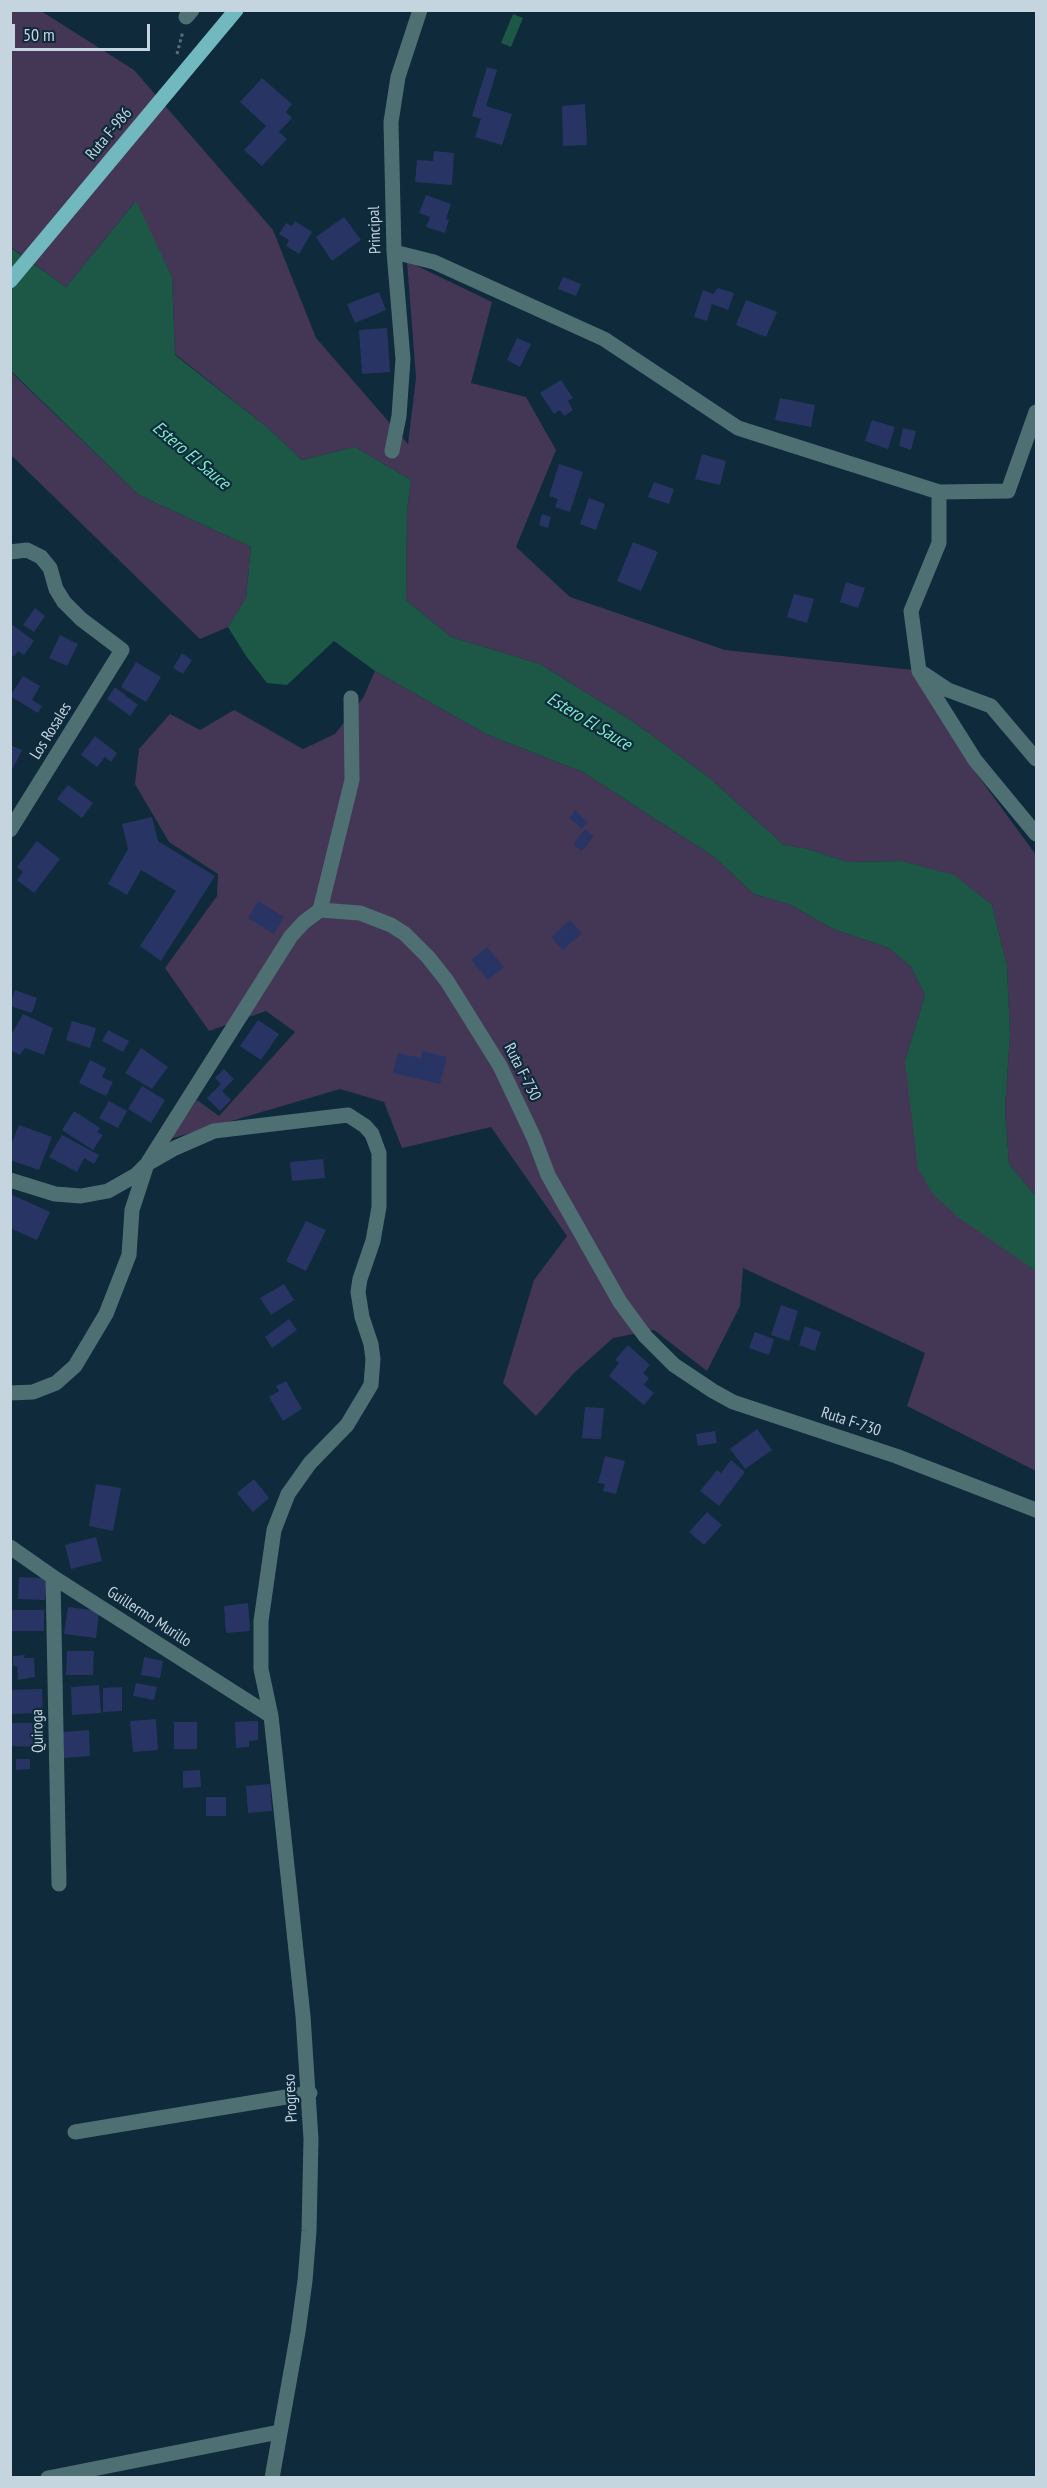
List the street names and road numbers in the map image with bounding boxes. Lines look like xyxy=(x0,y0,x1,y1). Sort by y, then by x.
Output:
street label: Ruta F-986 xyxy=(82,104,136,164)
street label: Principal xyxy=(365,206,385,254)
street label: Los Rosales xyxy=(26,699,76,763)
street label: Ruta F-730 xyxy=(499,1040,545,1104)
street label: Ruta F-730 xyxy=(819,1403,883,1441)
street label: Guillermo Murillo xyxy=(103,1583,195,1651)
street label: Quiroga xyxy=(28,1709,48,1753)
street label: Progreso xyxy=(280,2073,302,2123)

